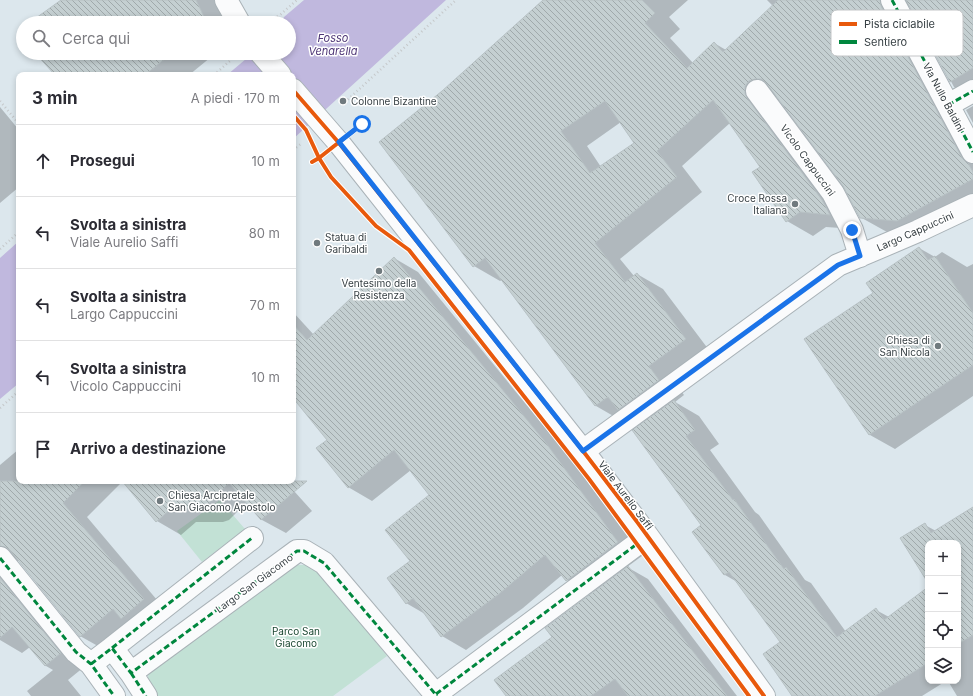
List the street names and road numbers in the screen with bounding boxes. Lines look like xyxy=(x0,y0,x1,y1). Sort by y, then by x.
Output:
street label: Via Nullo Baldini xyxy=(921,60,967,134)
street label: Vicolo Cappuccini xyxy=(778,122,838,198)
street label: Largo Cappuccini xyxy=(875,209,955,253)
street label: Viale Aurelio Saffi xyxy=(596,458,656,532)
street label: Largo San Giacomo xyxy=(213,551,295,615)

